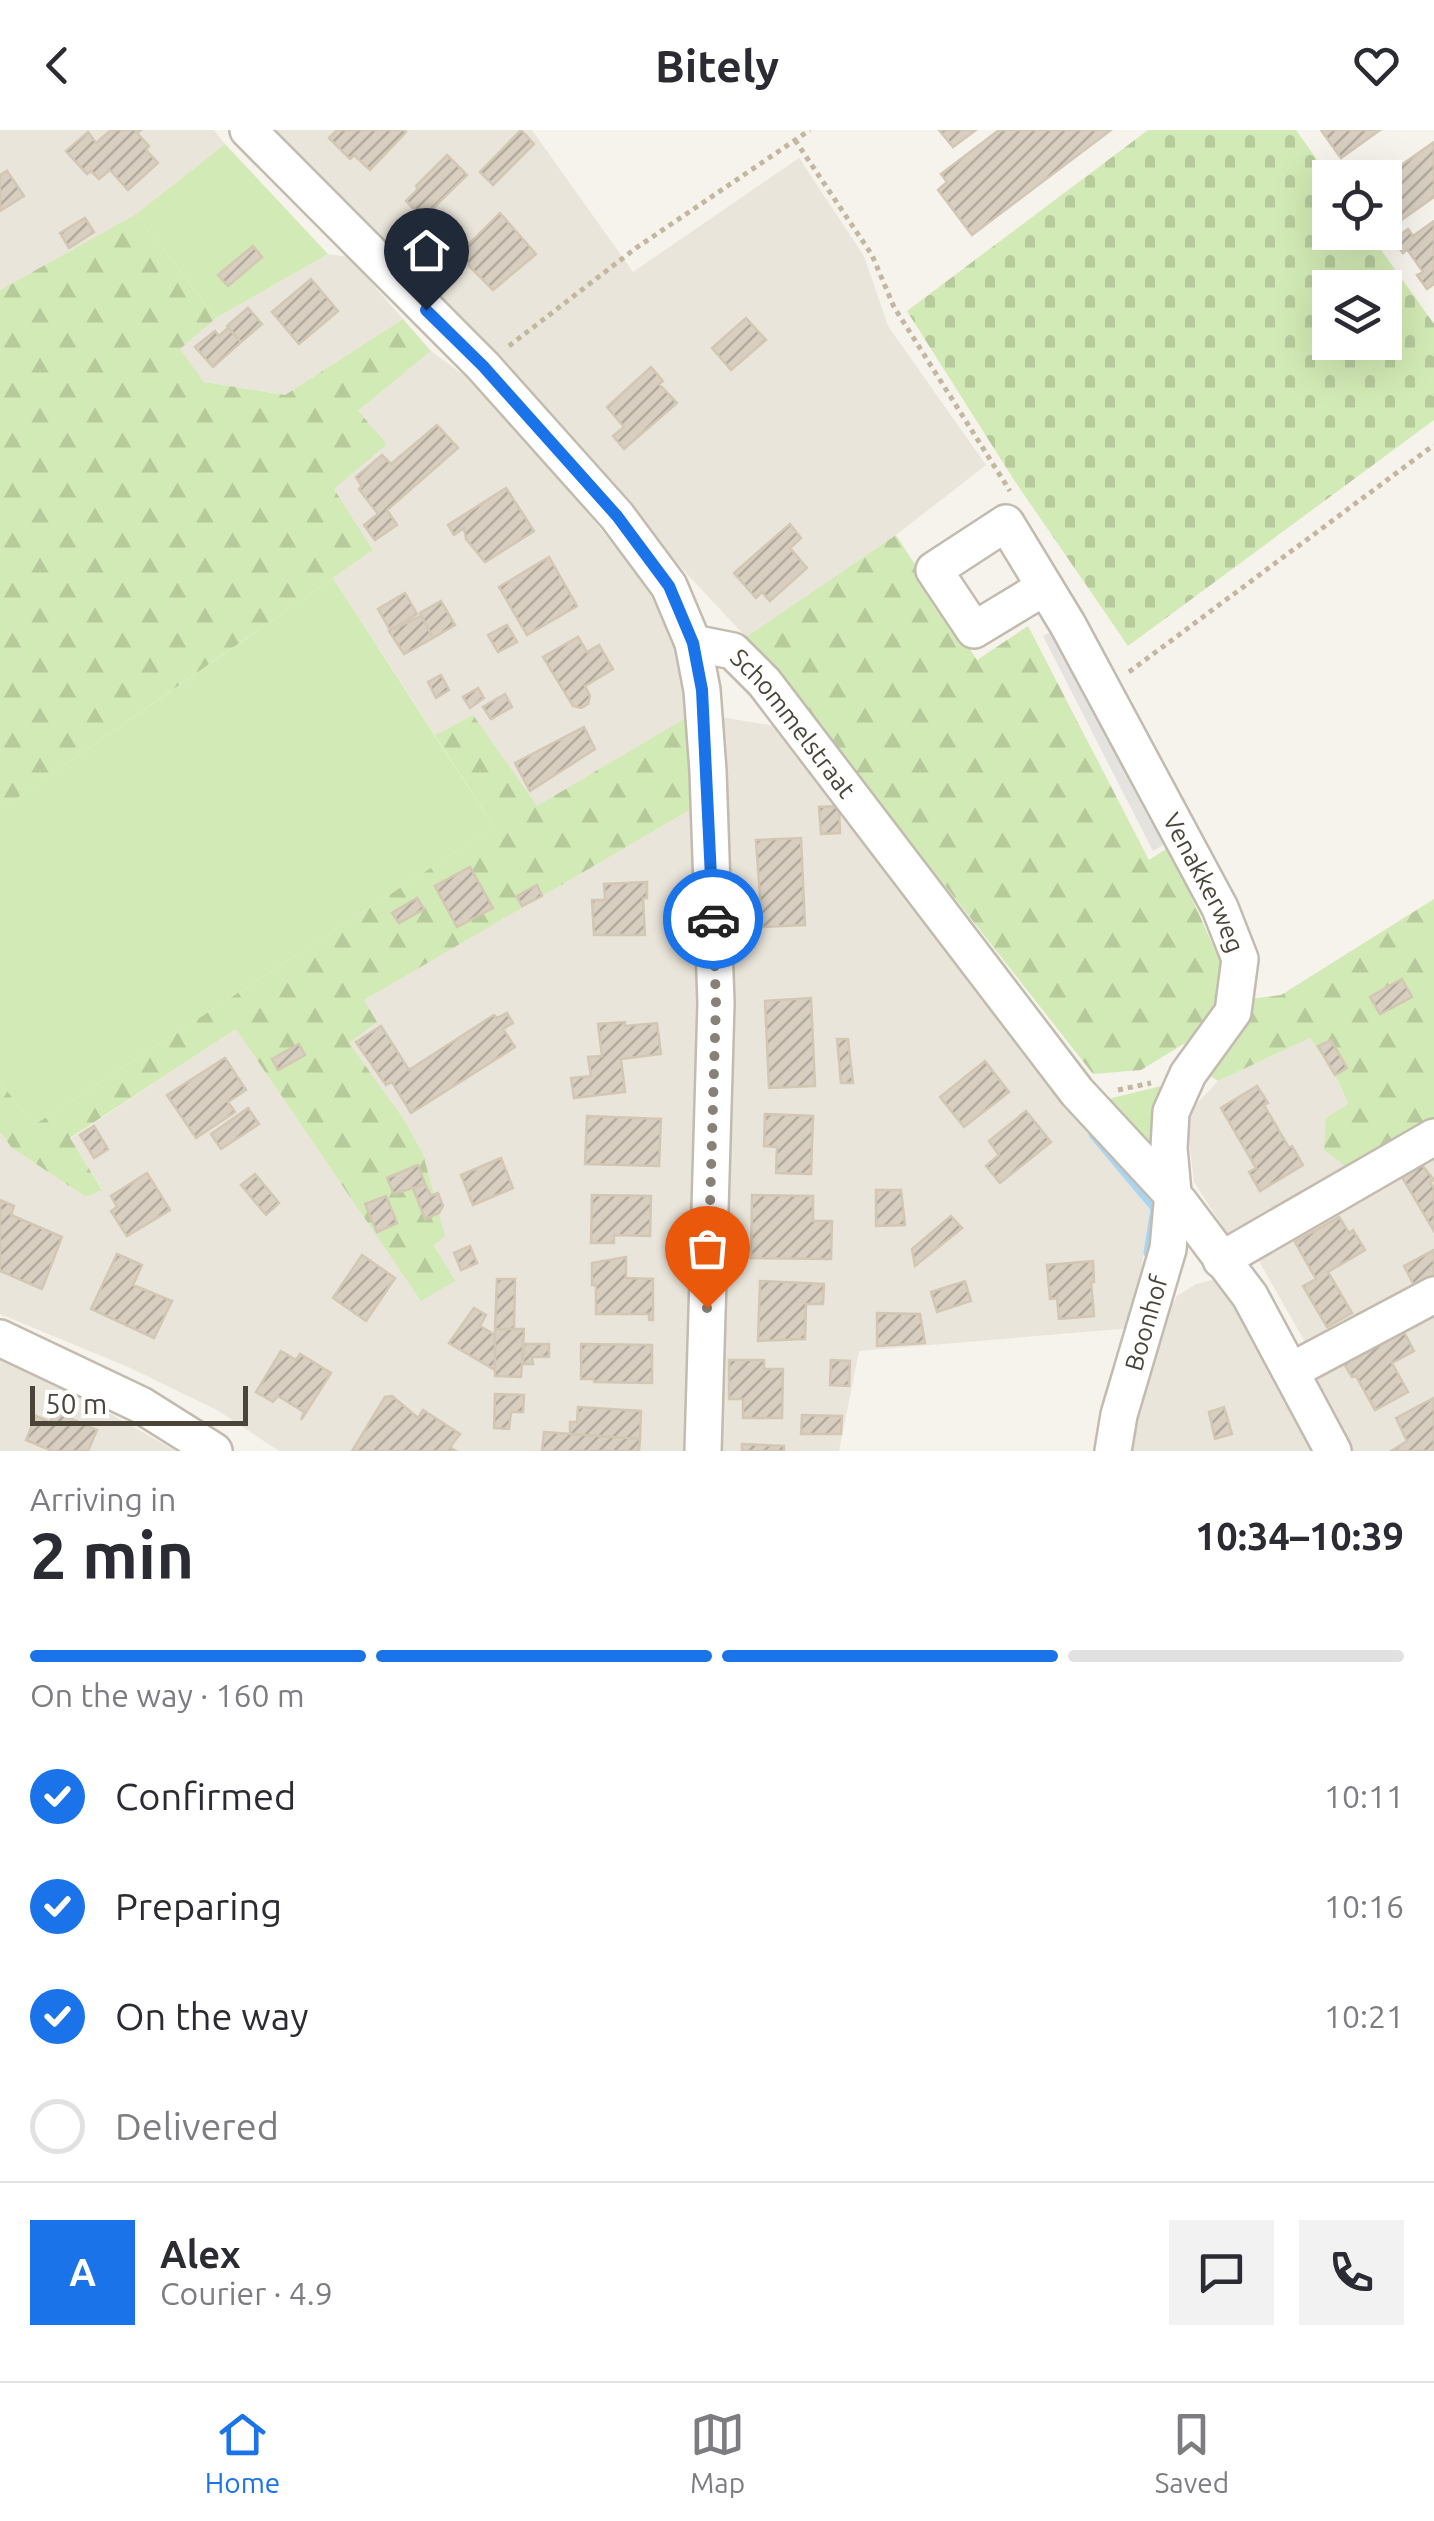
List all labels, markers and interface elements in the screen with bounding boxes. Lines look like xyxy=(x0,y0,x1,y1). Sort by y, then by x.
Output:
icon: back xyxy=(30,38,85,93)
icon: heart xyxy=(1349,38,1404,93)
text: Bitely xyxy=(655,40,779,91)
map controls xyxy=(1312,160,1402,360)
button: locate xyxy=(1312,160,1402,250)
pin xyxy=(384,208,469,311)
icon: home xyxy=(399,223,454,278)
button: layers xyxy=(1312,270,1402,360)
street label: Schommelstraat xyxy=(725,643,861,803)
street label: Venakkerweg xyxy=(1158,808,1250,956)
courier xyxy=(663,869,763,969)
icon: car xyxy=(686,892,741,947)
pin xyxy=(665,1206,750,1309)
icon: bag xyxy=(680,1221,735,1276)
street label: Boonhof xyxy=(1119,1272,1173,1374)
scale bar xyxy=(30,1381,248,1426)
text: 50 m xyxy=(45,1388,107,1419)
text: Arriving in xyxy=(30,1481,176,1517)
text: 10:34–10:39 xyxy=(1195,1515,1404,1557)
text: 2 min xyxy=(30,1518,194,1591)
text: On the way · 160 m xyxy=(30,1677,305,1713)
icon: check xyxy=(30,1769,85,1824)
text: Confirmed xyxy=(115,1775,296,1817)
text: 10:11 xyxy=(1324,1778,1404,1814)
icon: check xyxy=(30,1879,85,1934)
text: Preparing xyxy=(115,1885,282,1927)
text: 10:16 xyxy=(1324,1888,1404,1924)
icon: check xyxy=(30,1989,85,2044)
text: On the way xyxy=(115,1995,308,2037)
text: 10:21 xyxy=(1324,1998,1404,2034)
text: Delivered xyxy=(115,2105,279,2147)
button: chat xyxy=(1169,2220,1274,2325)
button: phone xyxy=(1299,2220,1404,2325)
text: Alex xyxy=(160,2233,241,2275)
text: A xyxy=(69,2251,96,2293)
text: Courier · 4.9 xyxy=(160,2275,333,2311)
tab: Home xyxy=(205,2407,280,2498)
tab: Map xyxy=(690,2407,745,2498)
tab: Saved xyxy=(1155,2407,1229,2498)

